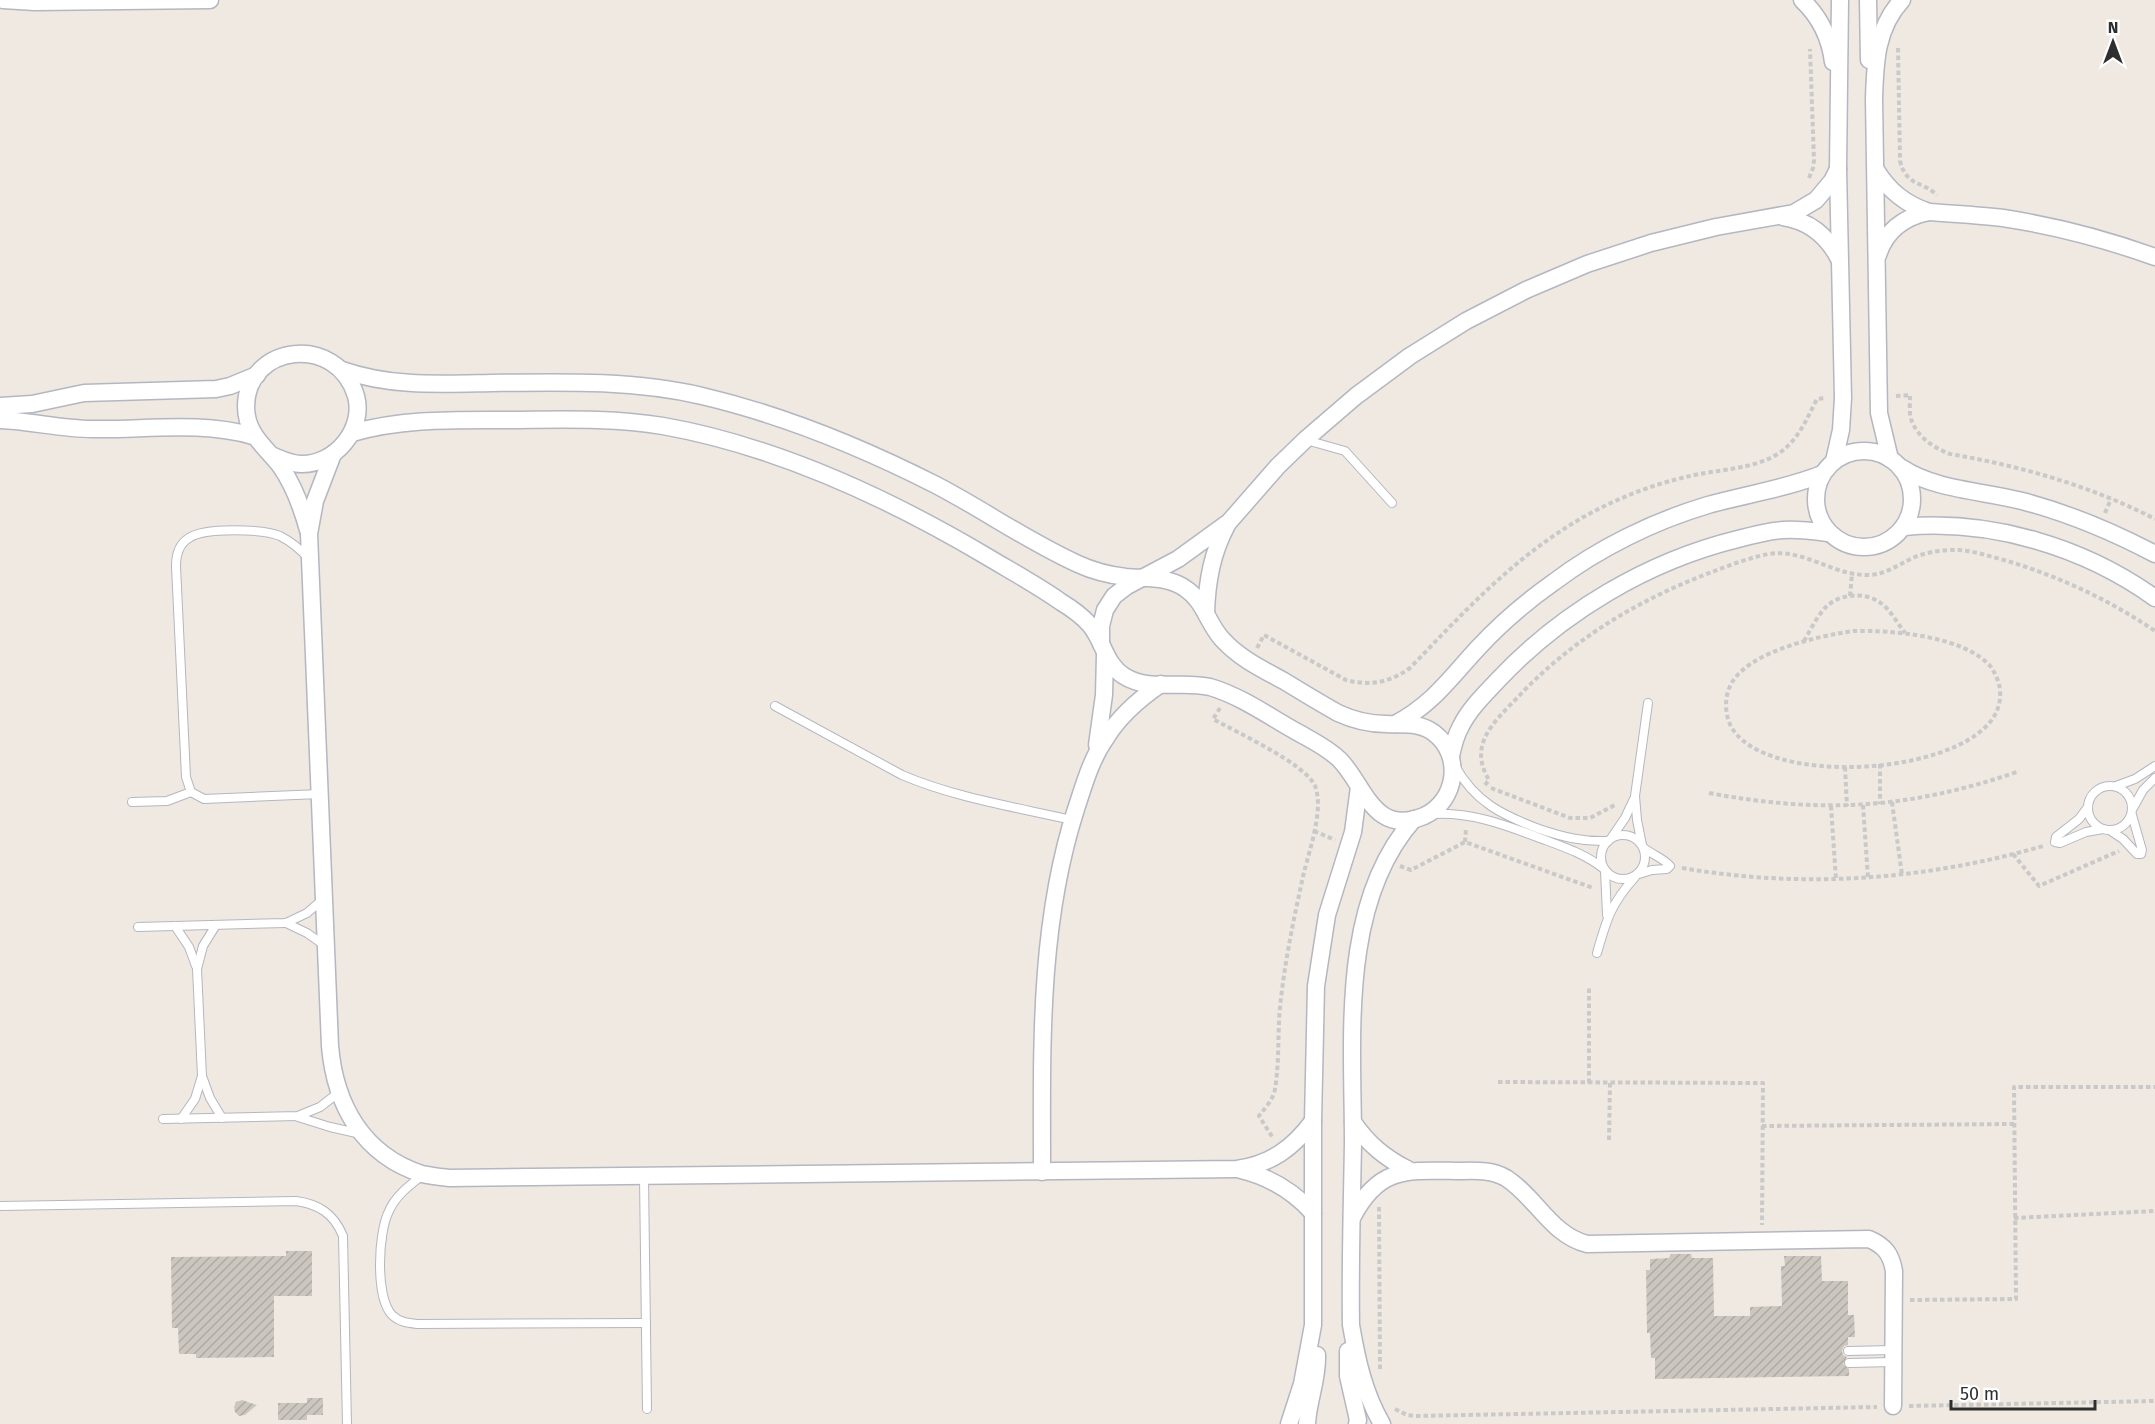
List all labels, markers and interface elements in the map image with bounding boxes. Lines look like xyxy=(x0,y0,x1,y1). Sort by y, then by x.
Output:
north arrow xyxy=(2083,12,2143,72)
text: N xyxy=(2108,18,2118,37)
scale bar xyxy=(1951,1373,2095,1411)
text: 50 m xyxy=(1960,1383,1999,1405)

